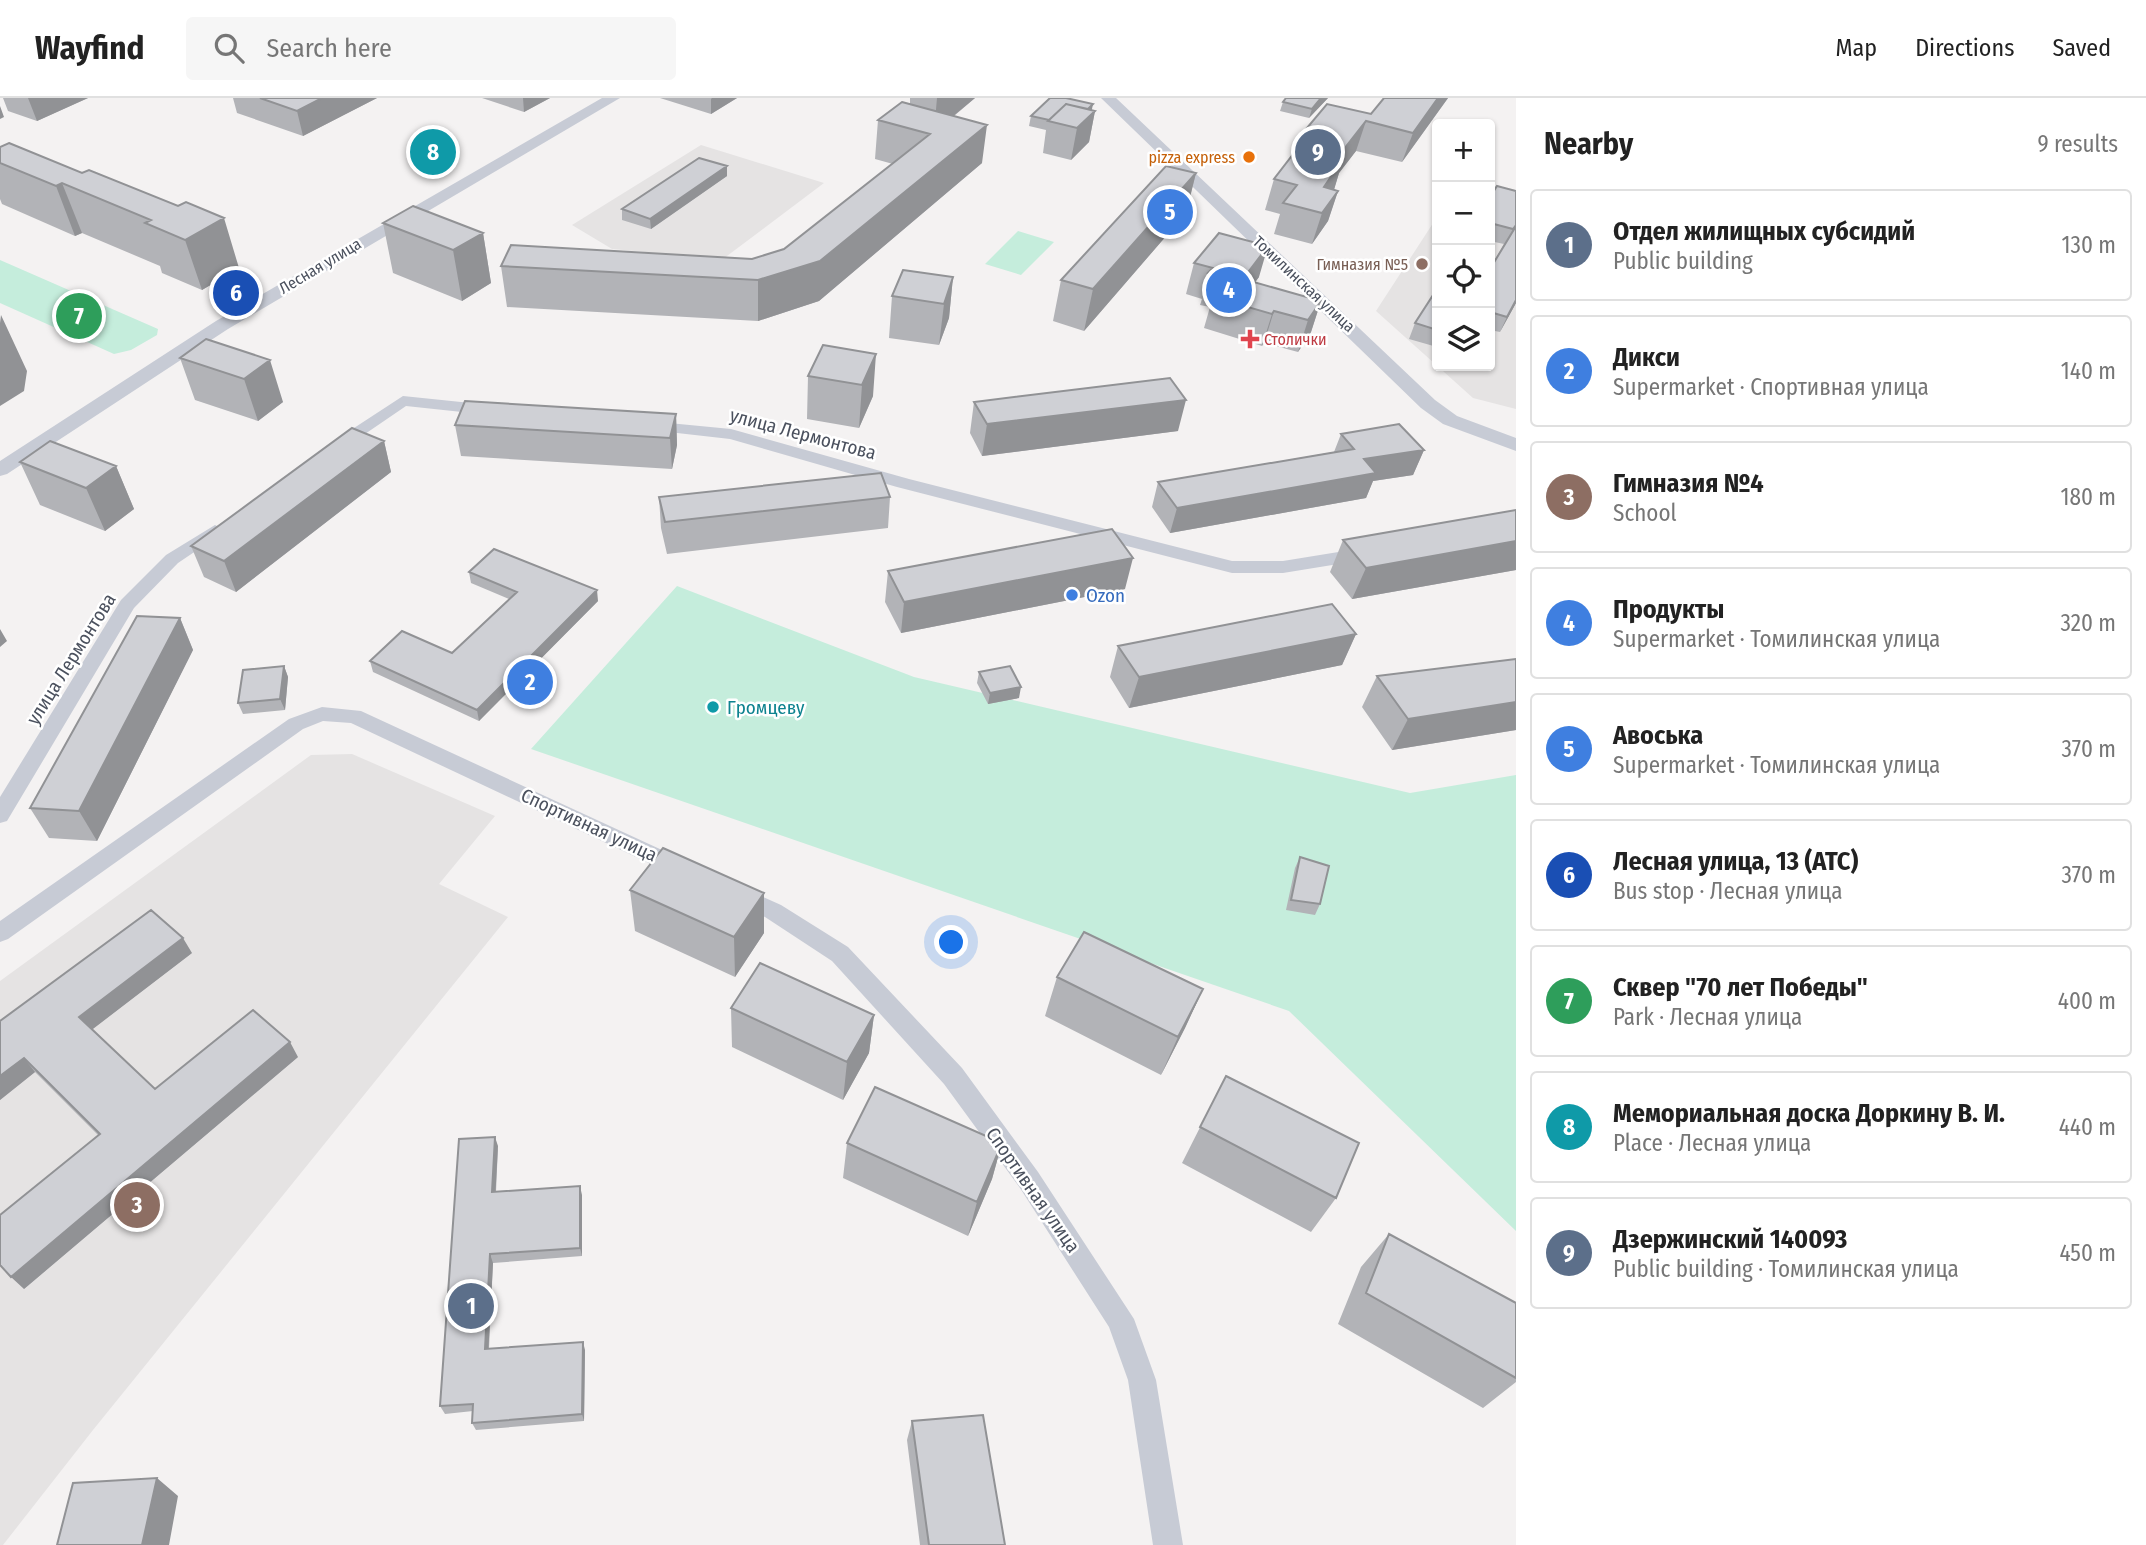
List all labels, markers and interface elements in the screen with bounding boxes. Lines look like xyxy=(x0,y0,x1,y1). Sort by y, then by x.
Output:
search box xyxy=(186,17,676,80)
text: Wayfind xyxy=(35,28,144,68)
icon: search xyxy=(210,29,248,67)
text: Search here xyxy=(266,33,392,64)
text: Map xyxy=(1836,34,1877,62)
text: Directions xyxy=(1915,34,2014,62)
text: Saved xyxy=(2052,34,2111,62)
map controls xyxy=(1432,119,1495,371)
button: + xyxy=(1432,119,1495,182)
pin: 8 xyxy=(410,126,456,178)
pin: 9 xyxy=(1295,126,1341,178)
text: Nearby xyxy=(1544,126,1633,162)
text: 9 results xyxy=(2037,130,2118,158)
place label: pizza express xyxy=(1149,148,1235,167)
marker: pizza express xyxy=(1241,149,1257,165)
button: − xyxy=(1432,182,1495,245)
pin: 5 xyxy=(1147,186,1193,238)
text: Отдел жилищных субсидий xyxy=(1613,216,1915,247)
text: 1 xyxy=(1564,231,1574,259)
text: 130 m xyxy=(2062,231,2116,259)
street label: Томилинская улица xyxy=(1249,232,1359,336)
street label: Лесная улица xyxy=(276,234,365,298)
button: locate xyxy=(1432,245,1495,308)
text: Public building xyxy=(1613,247,1753,275)
place label: Гимназия №5 xyxy=(1316,255,1408,274)
marker: Гимназия №5 xyxy=(1414,256,1430,272)
pin: 4 xyxy=(1206,264,1252,316)
pin: 6 xyxy=(213,267,259,319)
pin: 7 xyxy=(56,290,102,342)
button: layers xyxy=(1432,308,1495,371)
place label: Столички xyxy=(1264,330,1326,349)
marker: Столички xyxy=(1242,331,1258,347)
text: Дикси xyxy=(1613,342,1680,373)
text: 2 xyxy=(1564,357,1574,385)
text: 140 m xyxy=(2061,357,2116,385)
text: Supermarket · Спортивная улица xyxy=(1613,373,1929,401)
street label: улица Лермонтова xyxy=(727,403,879,465)
text: Гимназия №4 xyxy=(1613,468,1764,499)
text: 3 xyxy=(1564,483,1574,511)
text: 180 m xyxy=(2060,483,2116,511)
text: School xyxy=(1613,499,1677,527)
place label: Ozon xyxy=(1086,584,1125,607)
marker: Ozon xyxy=(1064,587,1080,603)
street label: улица Лермонтова xyxy=(21,589,121,729)
text: Продукты xyxy=(1613,594,1724,625)
text: 4 xyxy=(1563,609,1575,637)
text: 320 m xyxy=(2061,609,2116,637)
text: Supermarket · Томилинская улица xyxy=(1613,625,1940,653)
pin: 2 xyxy=(507,656,553,708)
place label: Громцеву xyxy=(727,696,805,719)
marker: Громцеву xyxy=(705,699,721,715)
text: Авоська xyxy=(1613,720,1703,751)
text: 5 xyxy=(1563,735,1575,763)
text: 370 m xyxy=(2062,735,2116,763)
text: Supermarket · Томилинская улица xyxy=(1613,751,1940,779)
street label: Спортивная улица xyxy=(517,783,661,867)
text: Лесная улица, 13 (АТС) xyxy=(1613,846,1858,877)
text: 6 xyxy=(1563,861,1575,889)
text: 370 m xyxy=(2062,861,2116,889)
text: Bus stop · Лесная улица xyxy=(1613,877,1843,905)
your location xyxy=(934,925,968,959)
text: Сквер "70 лет Победы" xyxy=(1613,972,1868,1003)
text: 7 xyxy=(1564,987,1574,1015)
text: 400 m xyxy=(2058,987,2116,1015)
text: Park · Лесная улица xyxy=(1613,1003,1802,1031)
text: Мемориальная доска Доркину В. И. xyxy=(1613,1098,2005,1129)
text: 8 xyxy=(1563,1113,1575,1141)
text: 440 m xyxy=(2059,1113,2116,1141)
street label: Спортивная улица xyxy=(981,1123,1085,1257)
text: Place · Лесная улица xyxy=(1613,1129,1811,1157)
pin: 3 xyxy=(114,1179,160,1231)
text: Дзержинский 140093 xyxy=(1613,1224,1847,1255)
text: 9 xyxy=(1563,1239,1575,1267)
text: 450 m xyxy=(2059,1239,2116,1267)
text: Public building · Томилинская улица xyxy=(1613,1255,1959,1283)
pin: 1 xyxy=(448,1280,494,1332)

